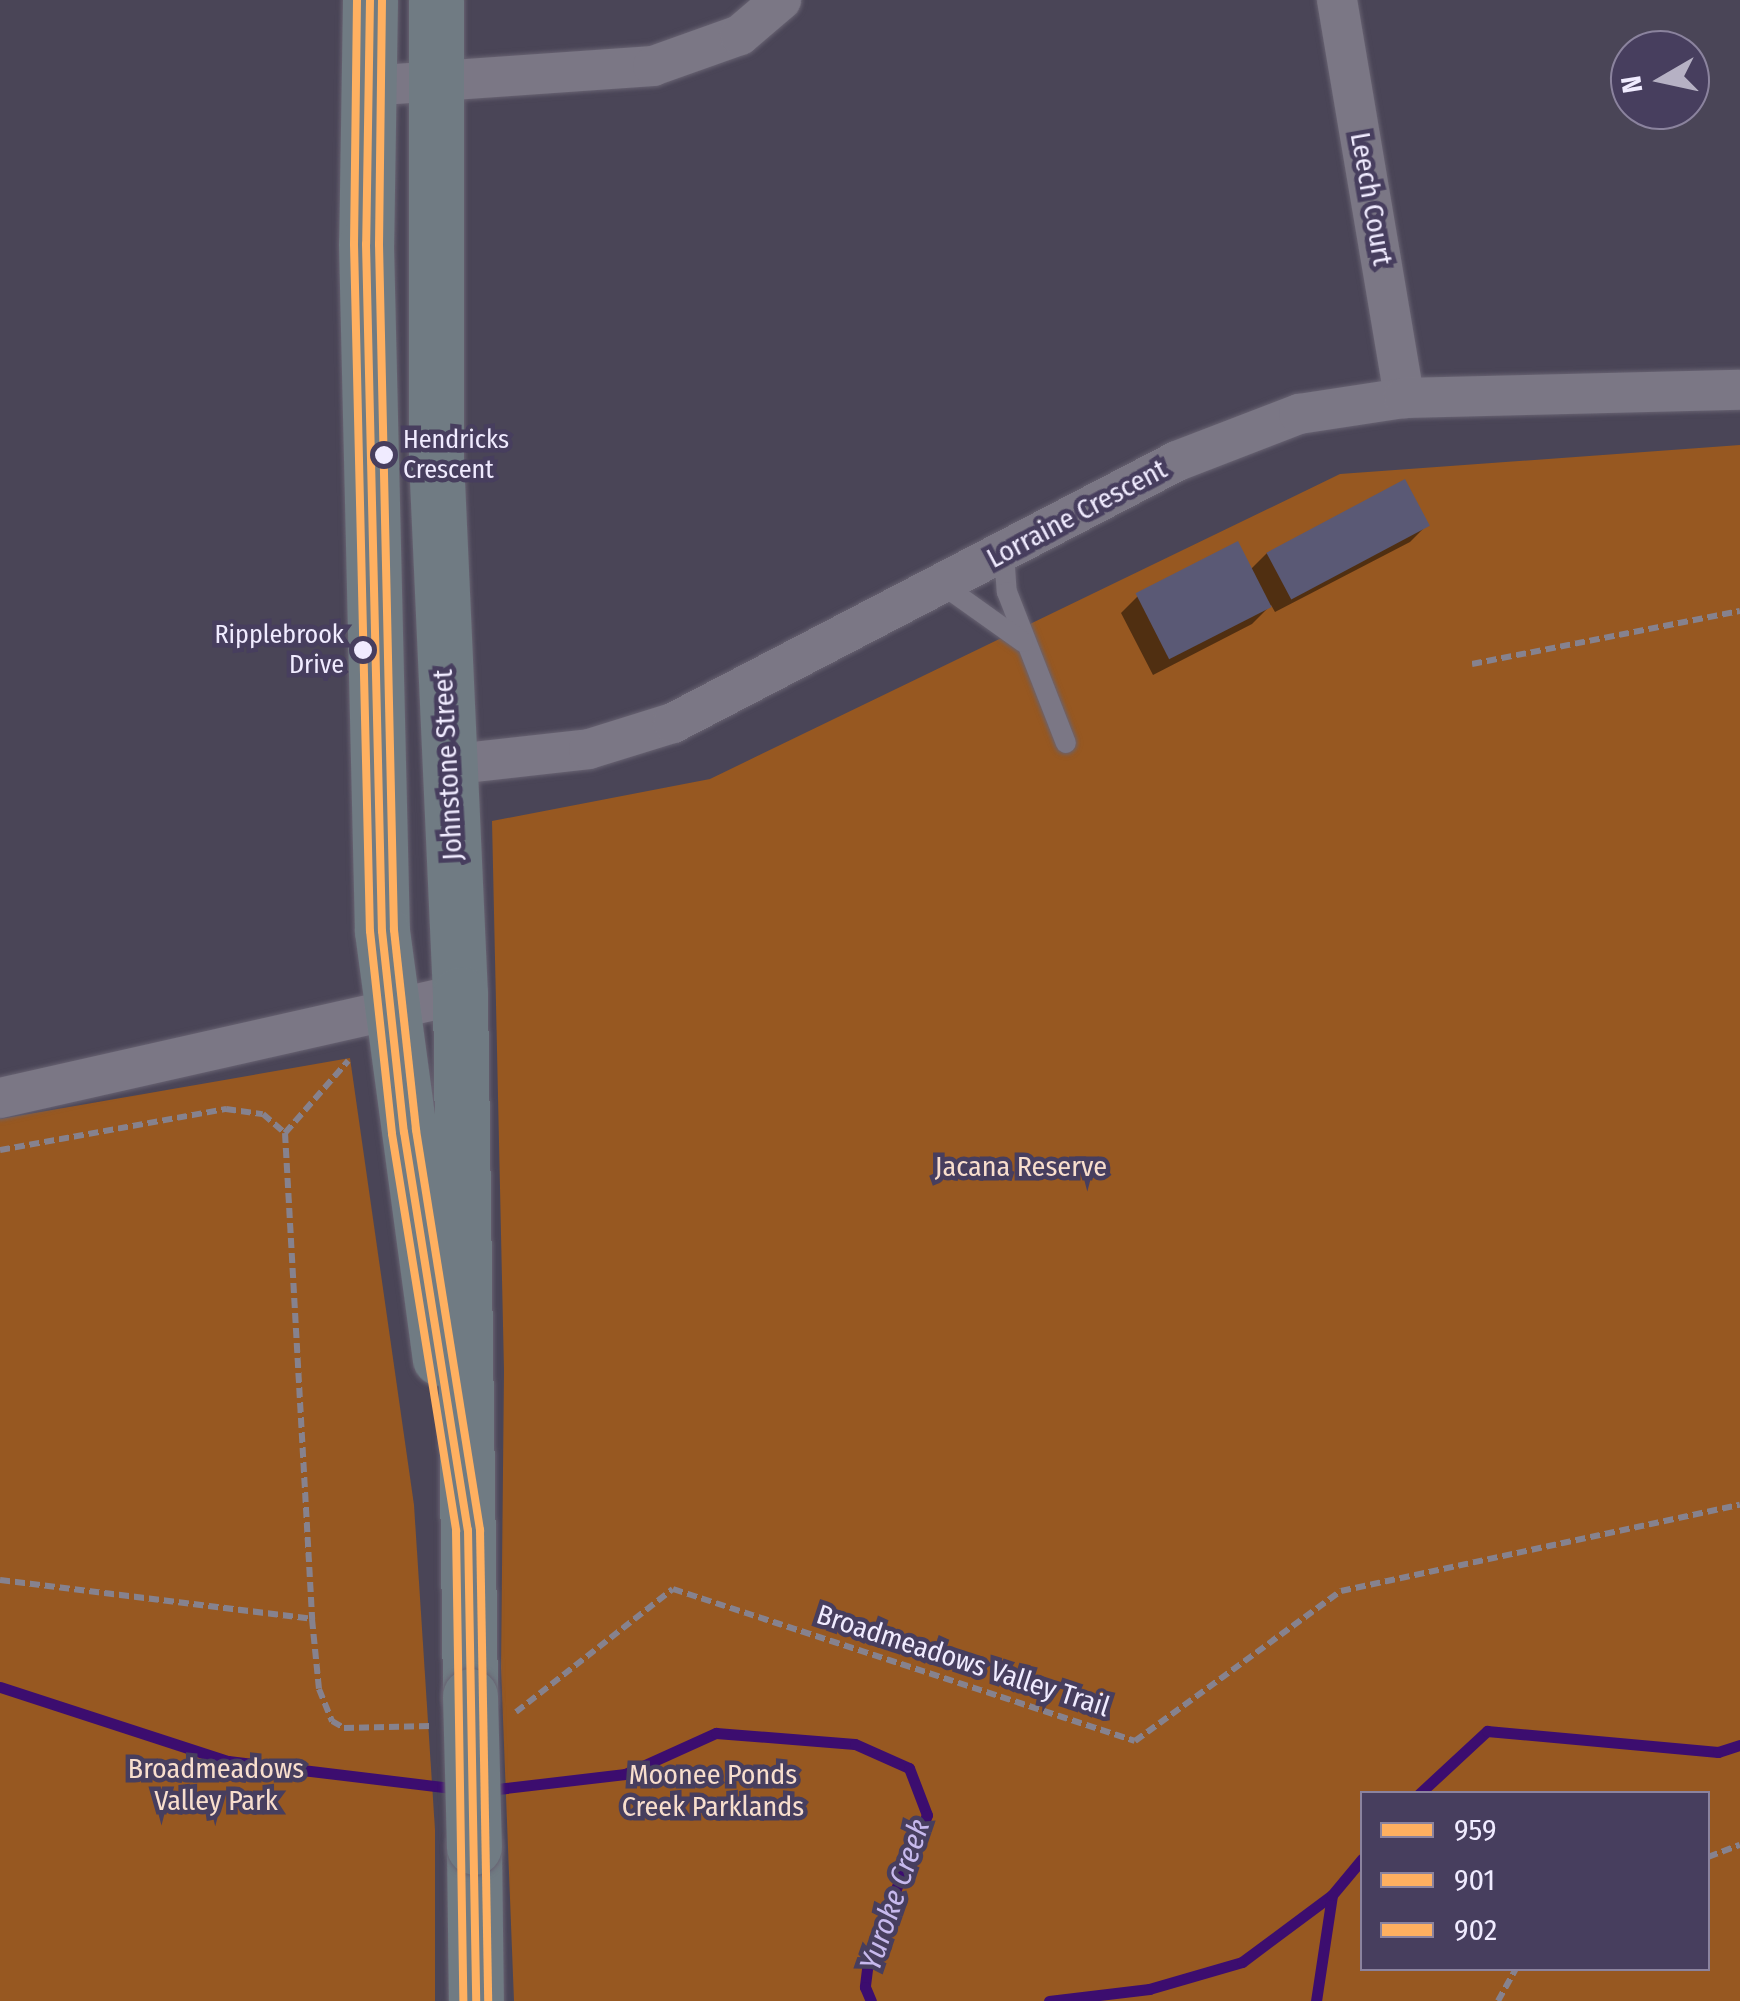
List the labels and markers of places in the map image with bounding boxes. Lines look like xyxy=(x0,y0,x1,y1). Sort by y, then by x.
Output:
place label: Hendricks Crescent xyxy=(403,424,509,486)
marker: Hendricks Crescent xyxy=(374,445,394,465)
place label: Ripplebrook Drive xyxy=(214,619,344,680)
marker: Ripplebrook Drive xyxy=(353,640,373,660)

